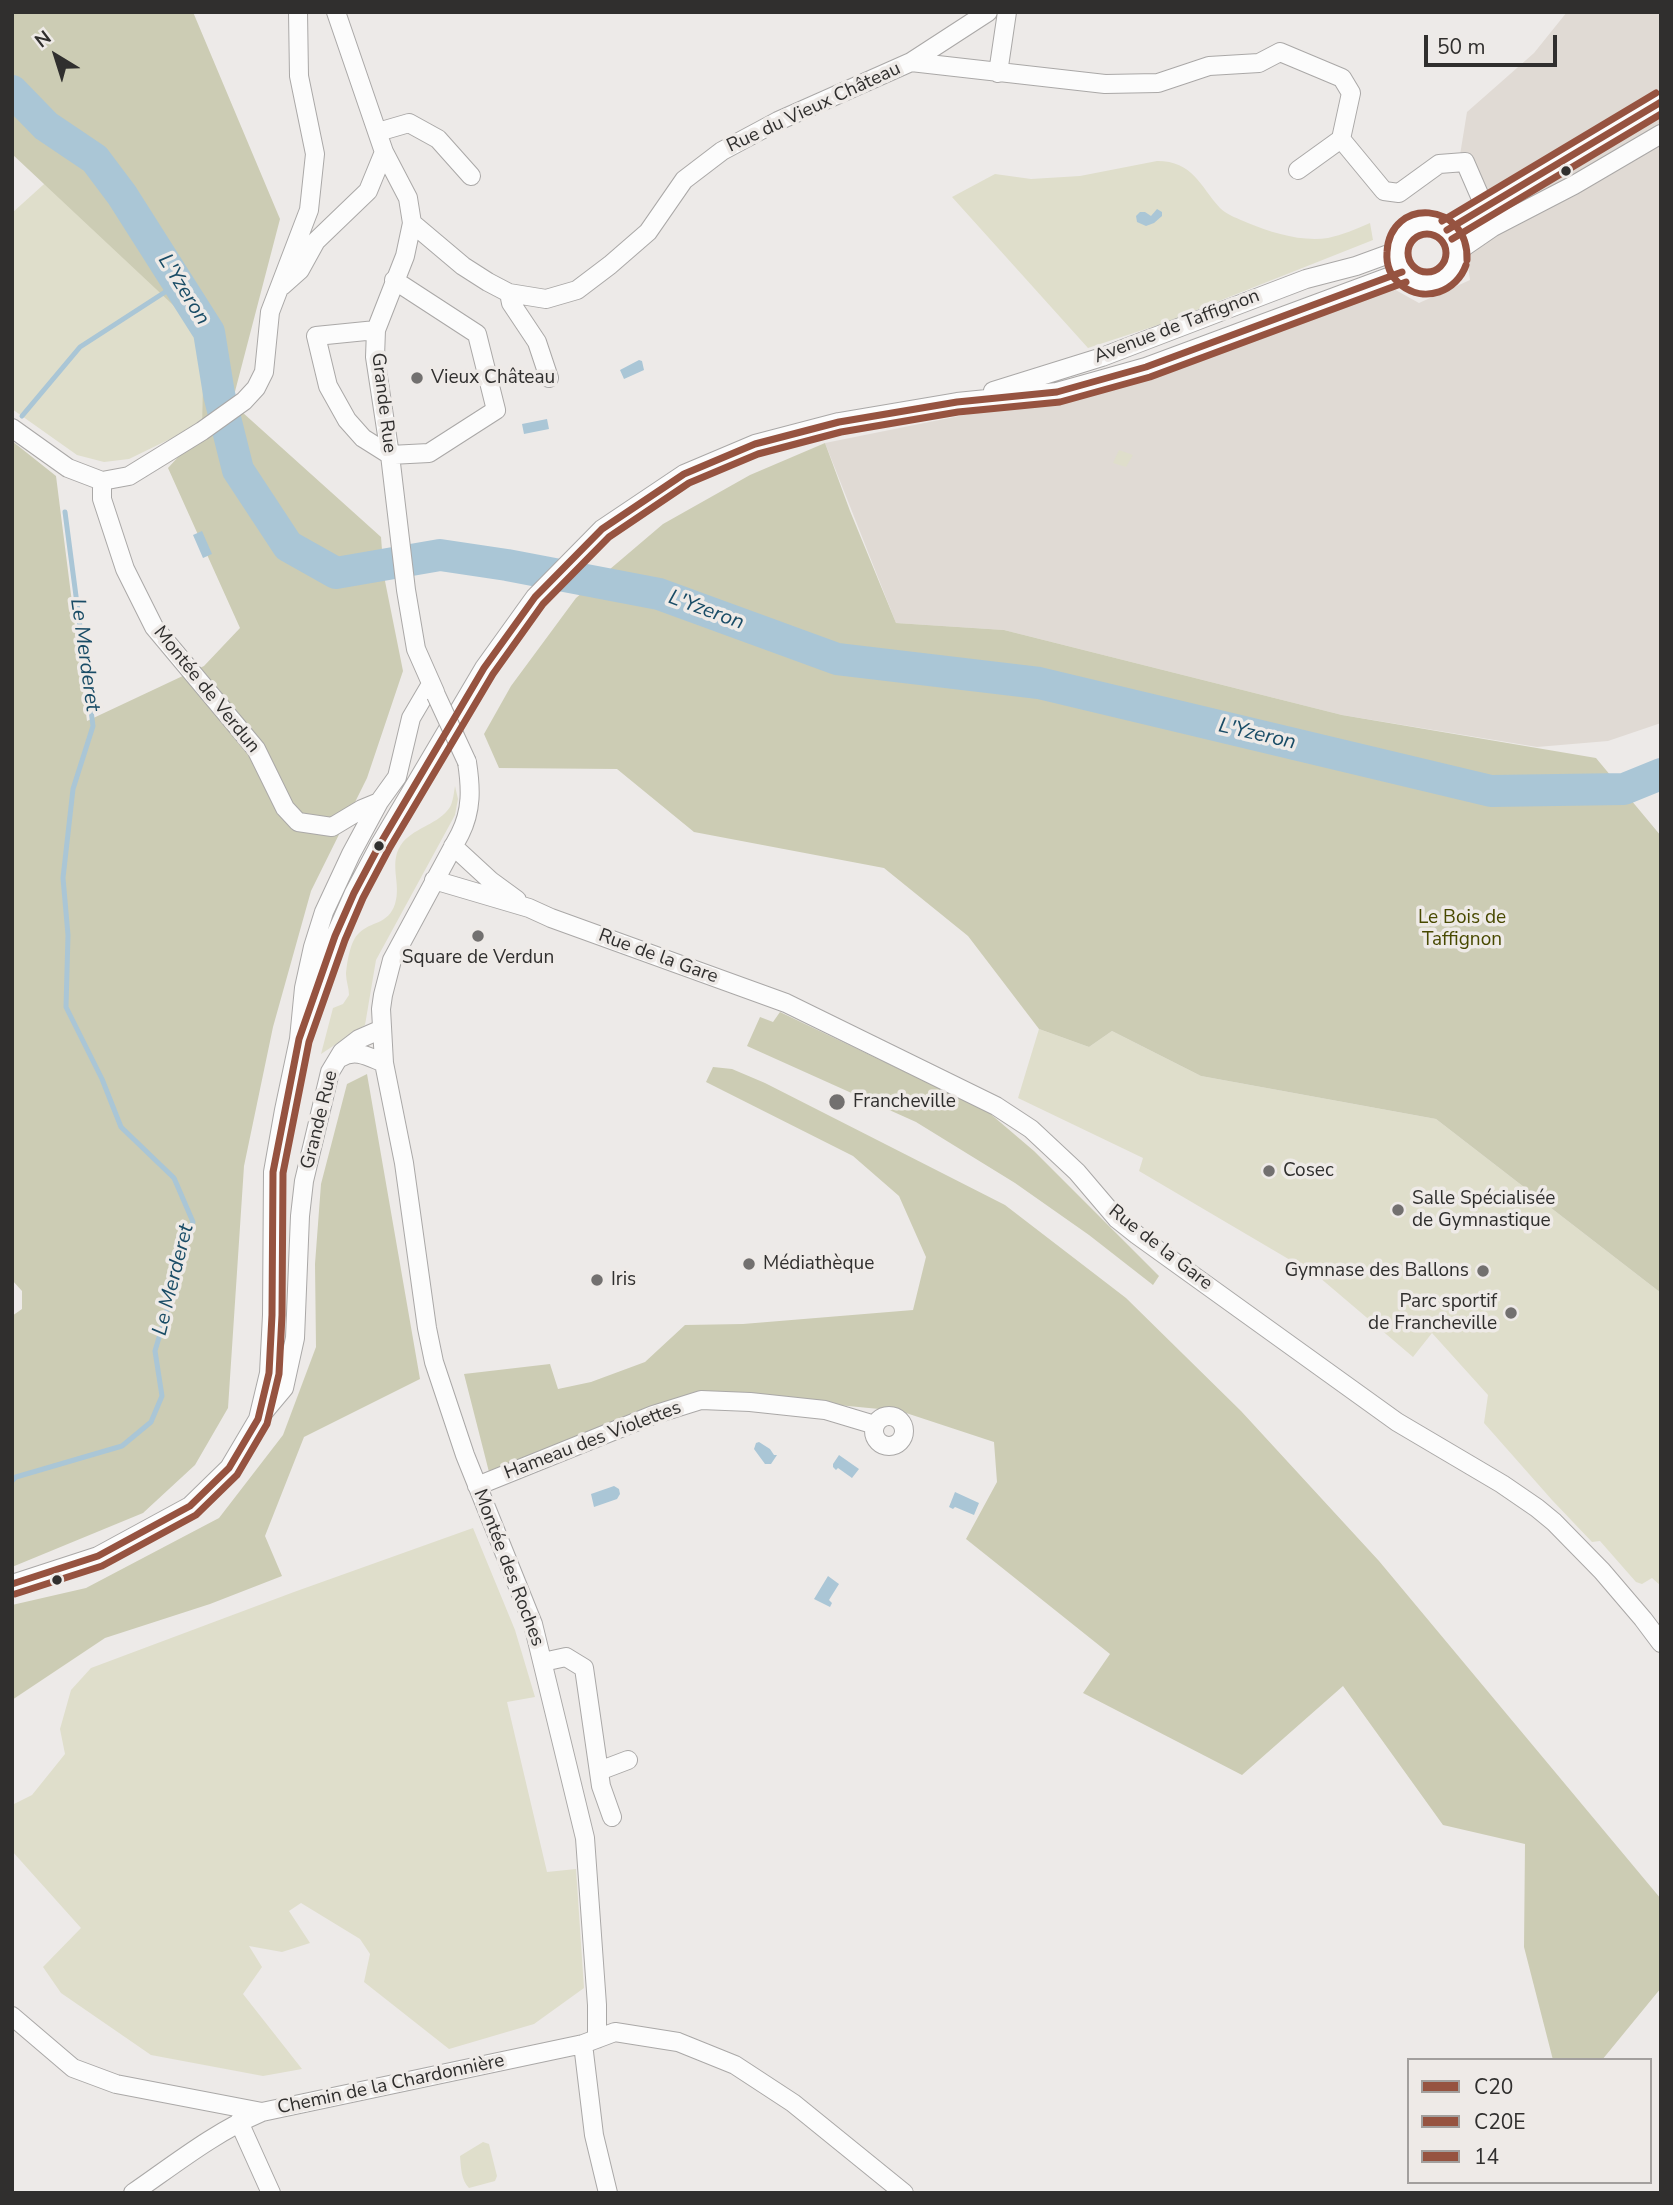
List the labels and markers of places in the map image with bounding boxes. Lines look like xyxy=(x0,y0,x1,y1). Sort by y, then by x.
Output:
unlabelled marker xyxy=(1559,164,1573,178)
place label: Vieux Château xyxy=(431,367,555,389)
marker: Vieux Château xyxy=(409,370,425,386)
unlabelled marker xyxy=(372,839,386,853)
marker: Square de Verdun xyxy=(470,928,486,944)
place label: Square de Verdun xyxy=(402,947,554,969)
place label: Francheville xyxy=(853,1091,956,1113)
marker: Francheville xyxy=(827,1092,847,1112)
place label: Cosec xyxy=(1283,1160,1334,1182)
marker: Cosec xyxy=(1261,1163,1277,1179)
place label: Salle Spécialisée de Gymnastique xyxy=(1412,1188,1555,1232)
marker: Salle Spécialisée de Gymnastique xyxy=(1390,1202,1406,1218)
place label: Médiathèque xyxy=(763,1253,874,1275)
marker: Médiathèque xyxy=(741,1256,757,1272)
place label: Gymnase des Ballons xyxy=(1284,1260,1469,1282)
marker: Gymnase des Ballons xyxy=(1475,1263,1491,1279)
place label: Iris xyxy=(611,1269,636,1291)
marker: Iris xyxy=(589,1272,605,1288)
place label: Parc sportif de Francheville xyxy=(1368,1291,1497,1335)
marker: Parc sportif de Francheville xyxy=(1503,1305,1519,1321)
unlabelled marker xyxy=(50,1573,64,1587)

